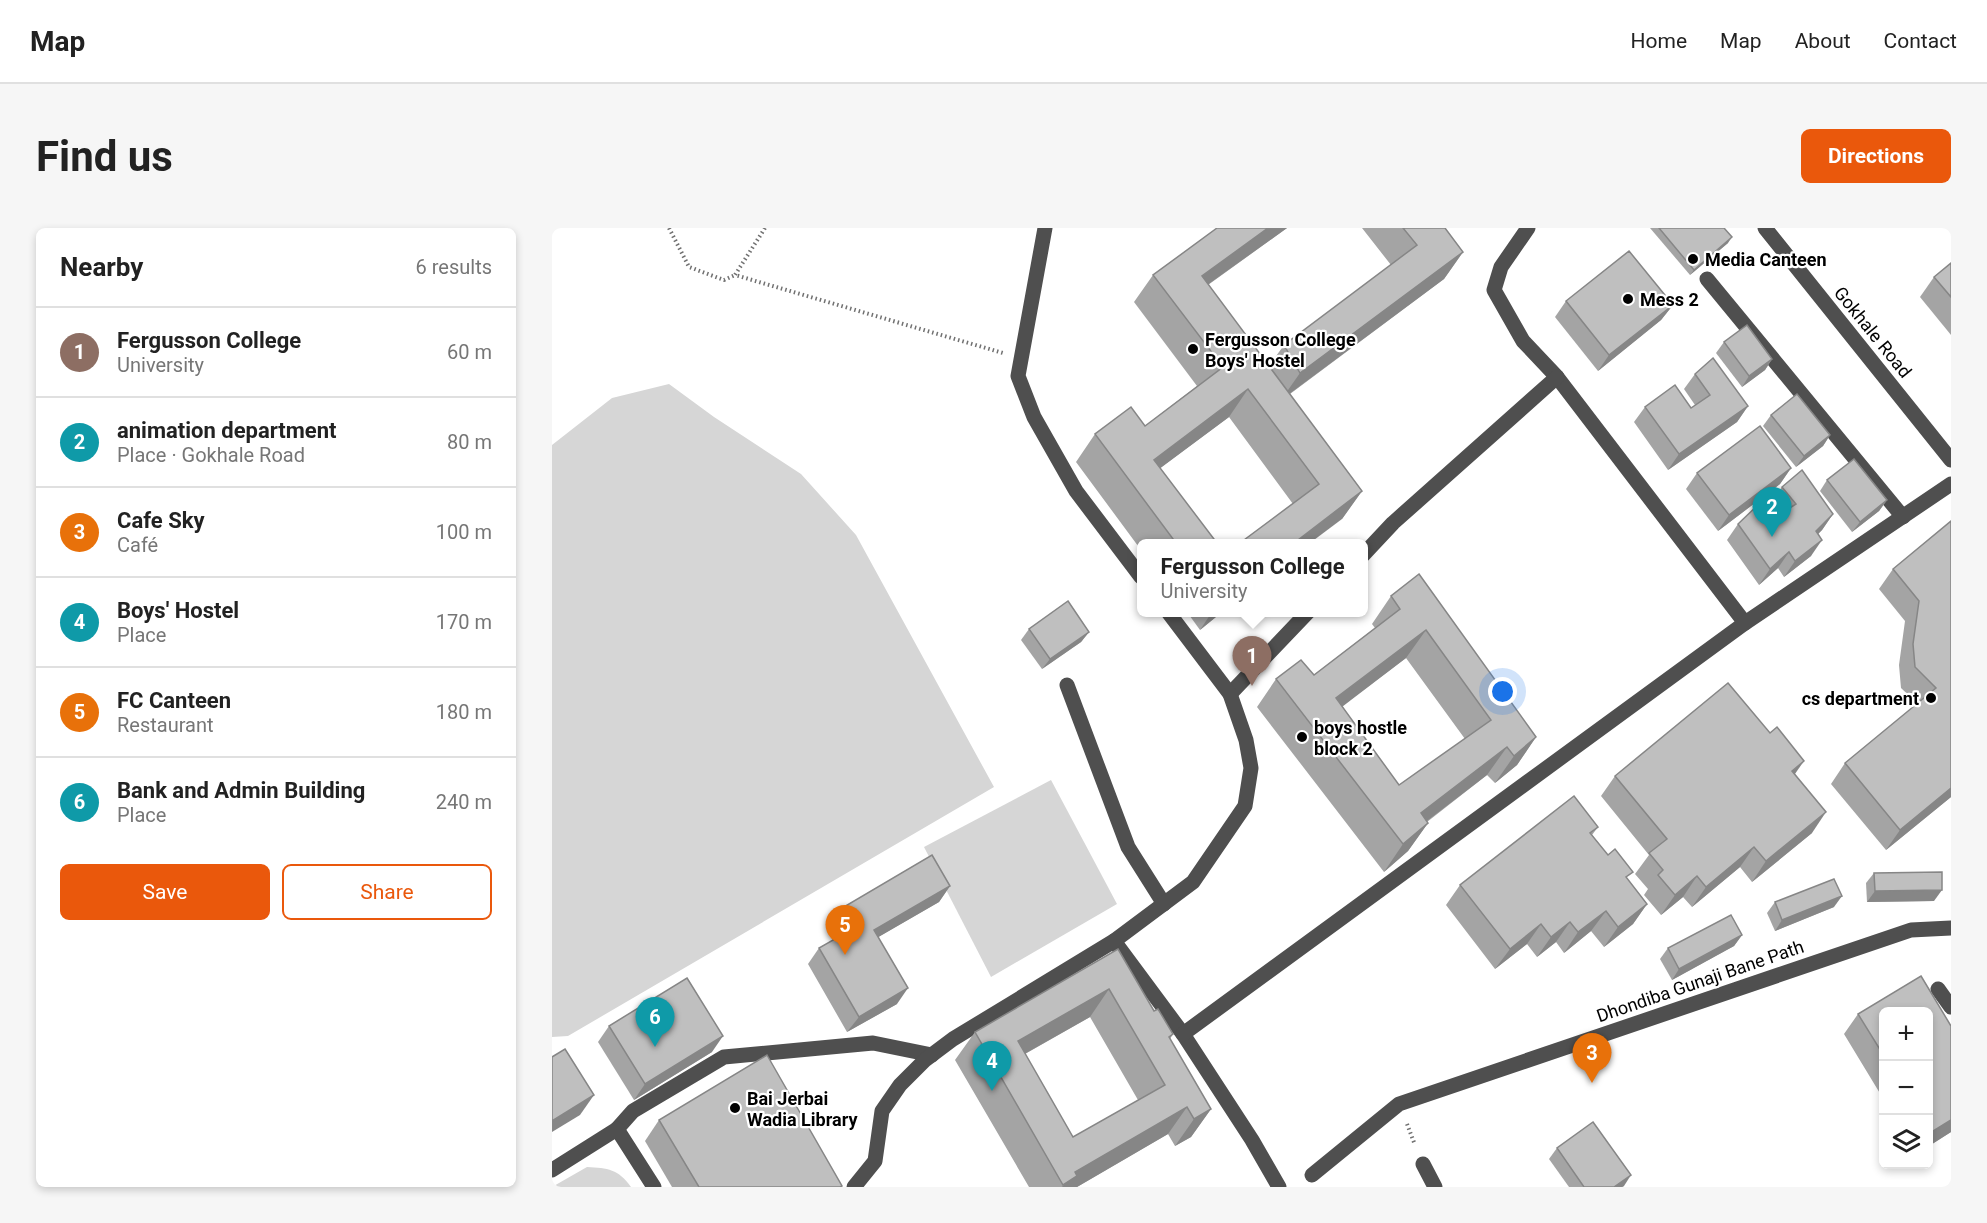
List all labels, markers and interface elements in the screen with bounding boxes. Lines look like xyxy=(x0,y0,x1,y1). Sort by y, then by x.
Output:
text: Map xyxy=(30,25,85,58)
text: Home xyxy=(1631,29,1687,53)
text: Map xyxy=(1720,29,1762,53)
text: About xyxy=(1795,29,1851,53)
text: Contact xyxy=(1884,29,1957,53)
button: Directions xyxy=(1801,129,1951,183)
text: Find us xyxy=(36,132,173,181)
place label: Media Canteen xyxy=(1705,249,1827,270)
text: Nearby xyxy=(60,252,143,282)
marker: Media Canteen xyxy=(1686,252,1700,266)
text: 6 results xyxy=(416,255,492,279)
street label: Gokhale Road xyxy=(1830,282,1916,382)
place label: Mess 2 xyxy=(1640,289,1699,310)
marker: Mess 2 xyxy=(1621,292,1635,306)
text: Fergusson College xyxy=(117,328,301,353)
place label: Fergusson College Boys' Hostel xyxy=(1205,329,1356,371)
text: 1 xyxy=(74,340,85,364)
text: 60 m xyxy=(447,340,492,364)
marker: Fergusson College Boys' Hostel xyxy=(1186,342,1200,356)
text: University xyxy=(117,353,204,377)
text: animation department xyxy=(117,418,336,443)
text: 2 xyxy=(74,430,85,454)
text: 80 m xyxy=(447,430,492,454)
text: Place · Gokhale Road xyxy=(117,443,305,467)
pin: 2 xyxy=(1752,488,1792,537)
text: Cafe Sky xyxy=(117,508,205,533)
text: 3 xyxy=(74,520,85,544)
text: 100 m xyxy=(436,520,492,544)
text: Café xyxy=(117,533,158,557)
popup xyxy=(1137,539,1368,617)
text: Fergusson College xyxy=(1160,554,1345,579)
text: University xyxy=(1160,579,1247,603)
text: Boys' Hostel xyxy=(117,598,239,623)
text: 4 xyxy=(74,610,85,634)
text: 170 m xyxy=(436,610,492,634)
text: Place xyxy=(117,623,166,647)
pin: 1 xyxy=(1232,636,1272,686)
your location xyxy=(1488,677,1517,706)
text: FC Canteen xyxy=(117,688,231,713)
place label: cs department xyxy=(1802,688,1919,709)
marker: cs department xyxy=(1924,691,1938,705)
text: 5 xyxy=(74,700,85,724)
text: 180 m xyxy=(436,700,492,724)
text: Restaurant xyxy=(117,713,214,737)
place label: boys hostle block 2 xyxy=(1314,717,1407,759)
marker: boys hostle block 2 xyxy=(1295,730,1309,744)
text: Bank and Admin Building xyxy=(117,778,365,803)
text: 6 xyxy=(74,790,85,814)
text: 240 m xyxy=(436,790,492,814)
text: Place xyxy=(117,803,166,827)
button: Save xyxy=(60,864,270,920)
button: Share xyxy=(282,864,492,920)
pin: 5 xyxy=(826,906,864,955)
street label: Dhondiba Gunaji Bane Path xyxy=(1594,936,1806,1026)
pin: 6 xyxy=(636,998,674,1047)
map controls xyxy=(1879,1007,1933,1169)
button: + xyxy=(1879,1007,1933,1061)
pin: 3 xyxy=(1572,1034,1612,1083)
pin: 4 xyxy=(972,1042,1012,1091)
button: − xyxy=(1879,1061,1933,1115)
place label: Bai Jerbai Wadia Library xyxy=(747,1088,858,1130)
marker: Bai Jerbai Wadia Library xyxy=(728,1101,742,1115)
button: layers xyxy=(1879,1115,1933,1169)

